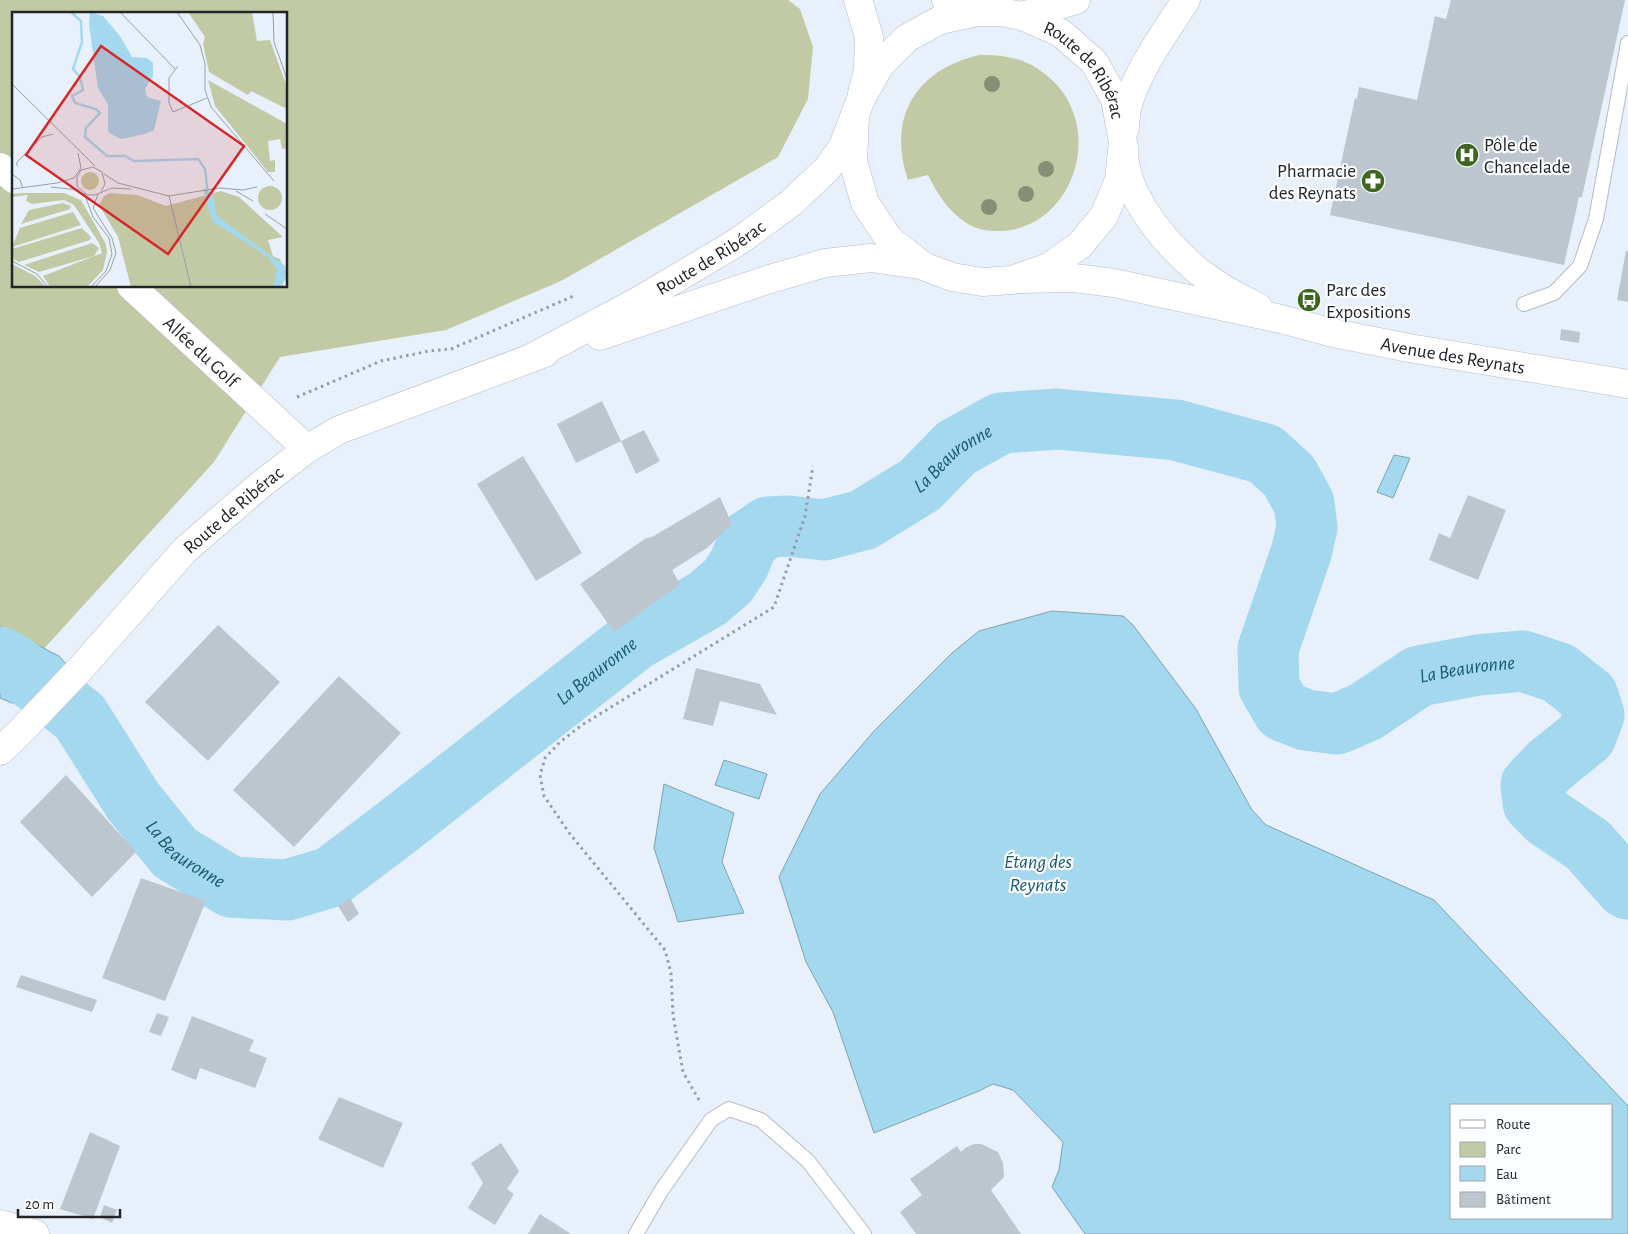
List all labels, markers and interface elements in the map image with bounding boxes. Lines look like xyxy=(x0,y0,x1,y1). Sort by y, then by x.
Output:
inset map xyxy=(12,12,288,288)
street label: Route de Ribérac xyxy=(1040,19,1127,121)
place label: Pôle de Chancelade xyxy=(1484,136,1570,177)
hospital icon: Pôle de Chancelade xyxy=(1454,142,1480,168)
place label: Pharmacie des Reynats xyxy=(1269,162,1356,203)
pharmacy icon: Pharmacie des Reynats xyxy=(1360,168,1386,194)
street label: Route de Ribérac xyxy=(653,217,769,299)
place label: Parc des Expositions xyxy=(1326,281,1411,322)
bus stop icon: Parc des Expositions xyxy=(1296,287,1322,313)
street label: Allée du Golf xyxy=(159,313,242,392)
street label: Avenue des Reynats xyxy=(1379,335,1526,378)
water label: La Beauronne xyxy=(911,421,996,497)
street label: Route de Ribérac xyxy=(180,463,287,558)
water label: La Beauronne xyxy=(553,633,641,709)
water label: La Beauronne xyxy=(1418,653,1516,687)
water label: La Beauronne xyxy=(142,817,229,892)
water label: Étang des Reynats xyxy=(1004,851,1073,895)
legend xyxy=(1450,1104,1613,1219)
text: Route xyxy=(1496,1117,1530,1132)
text: Parc xyxy=(1496,1142,1521,1157)
text: Eau xyxy=(1496,1167,1518,1182)
scale bar xyxy=(18,1186,120,1218)
text: Bâtiment xyxy=(1496,1192,1551,1207)
text: 20 m xyxy=(25,1197,54,1212)

